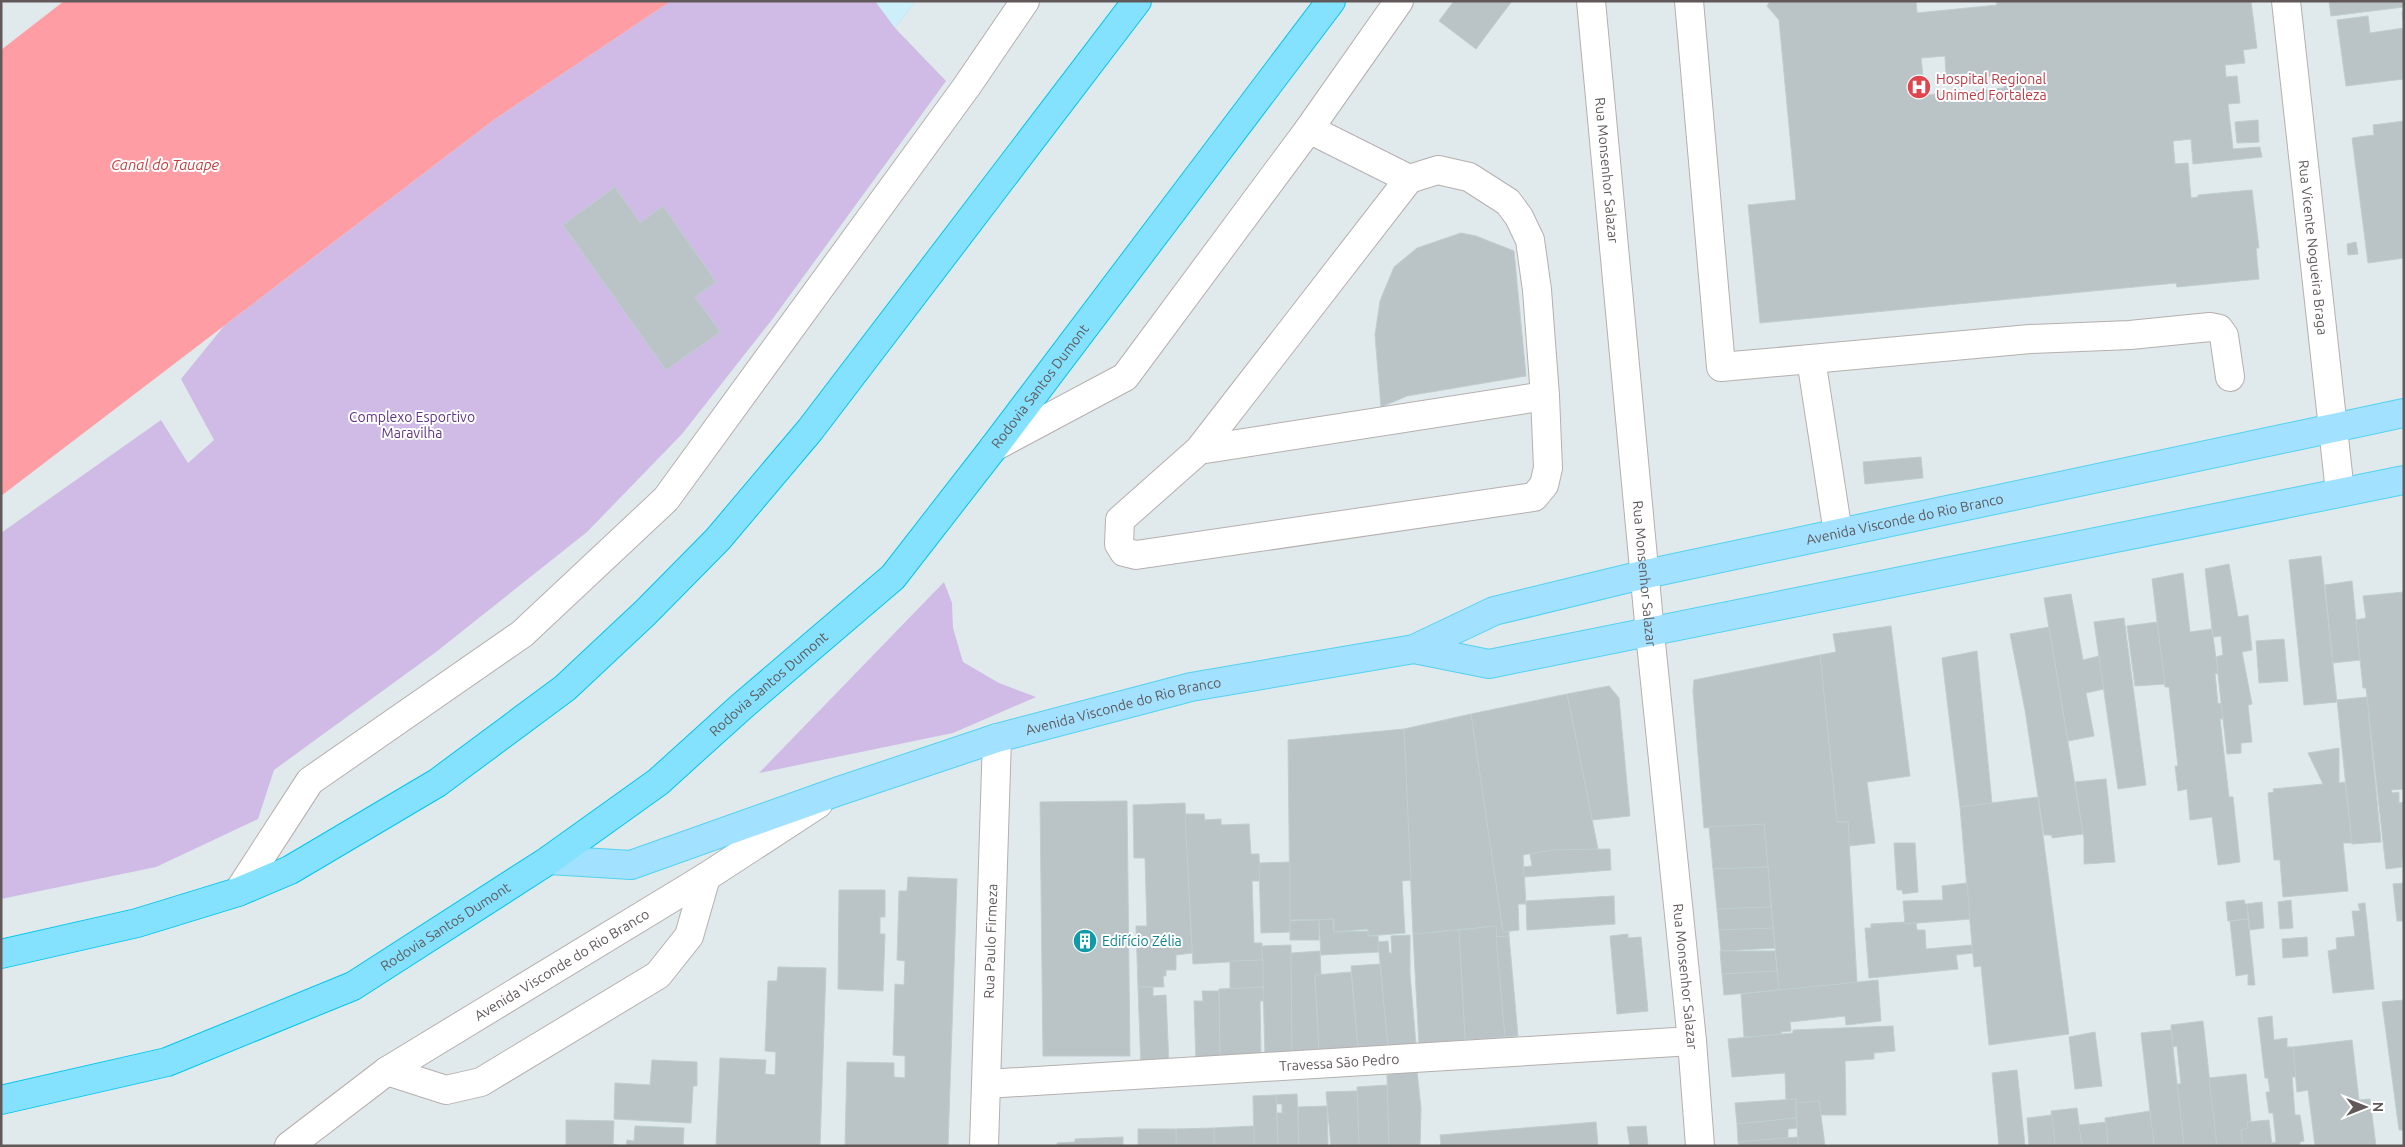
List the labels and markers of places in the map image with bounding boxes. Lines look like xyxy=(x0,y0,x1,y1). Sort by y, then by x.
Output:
place label: Hospital Regional Unimed Fortaleza xyxy=(1936,71,2047,103)
hospital icon: Hospital Regional Unimed Fortaleza xyxy=(1906,74,1932,100)
building icon: Edifício Zélia xyxy=(1072,928,1098,954)
place label: Edifício Zélia xyxy=(1102,933,1182,949)

